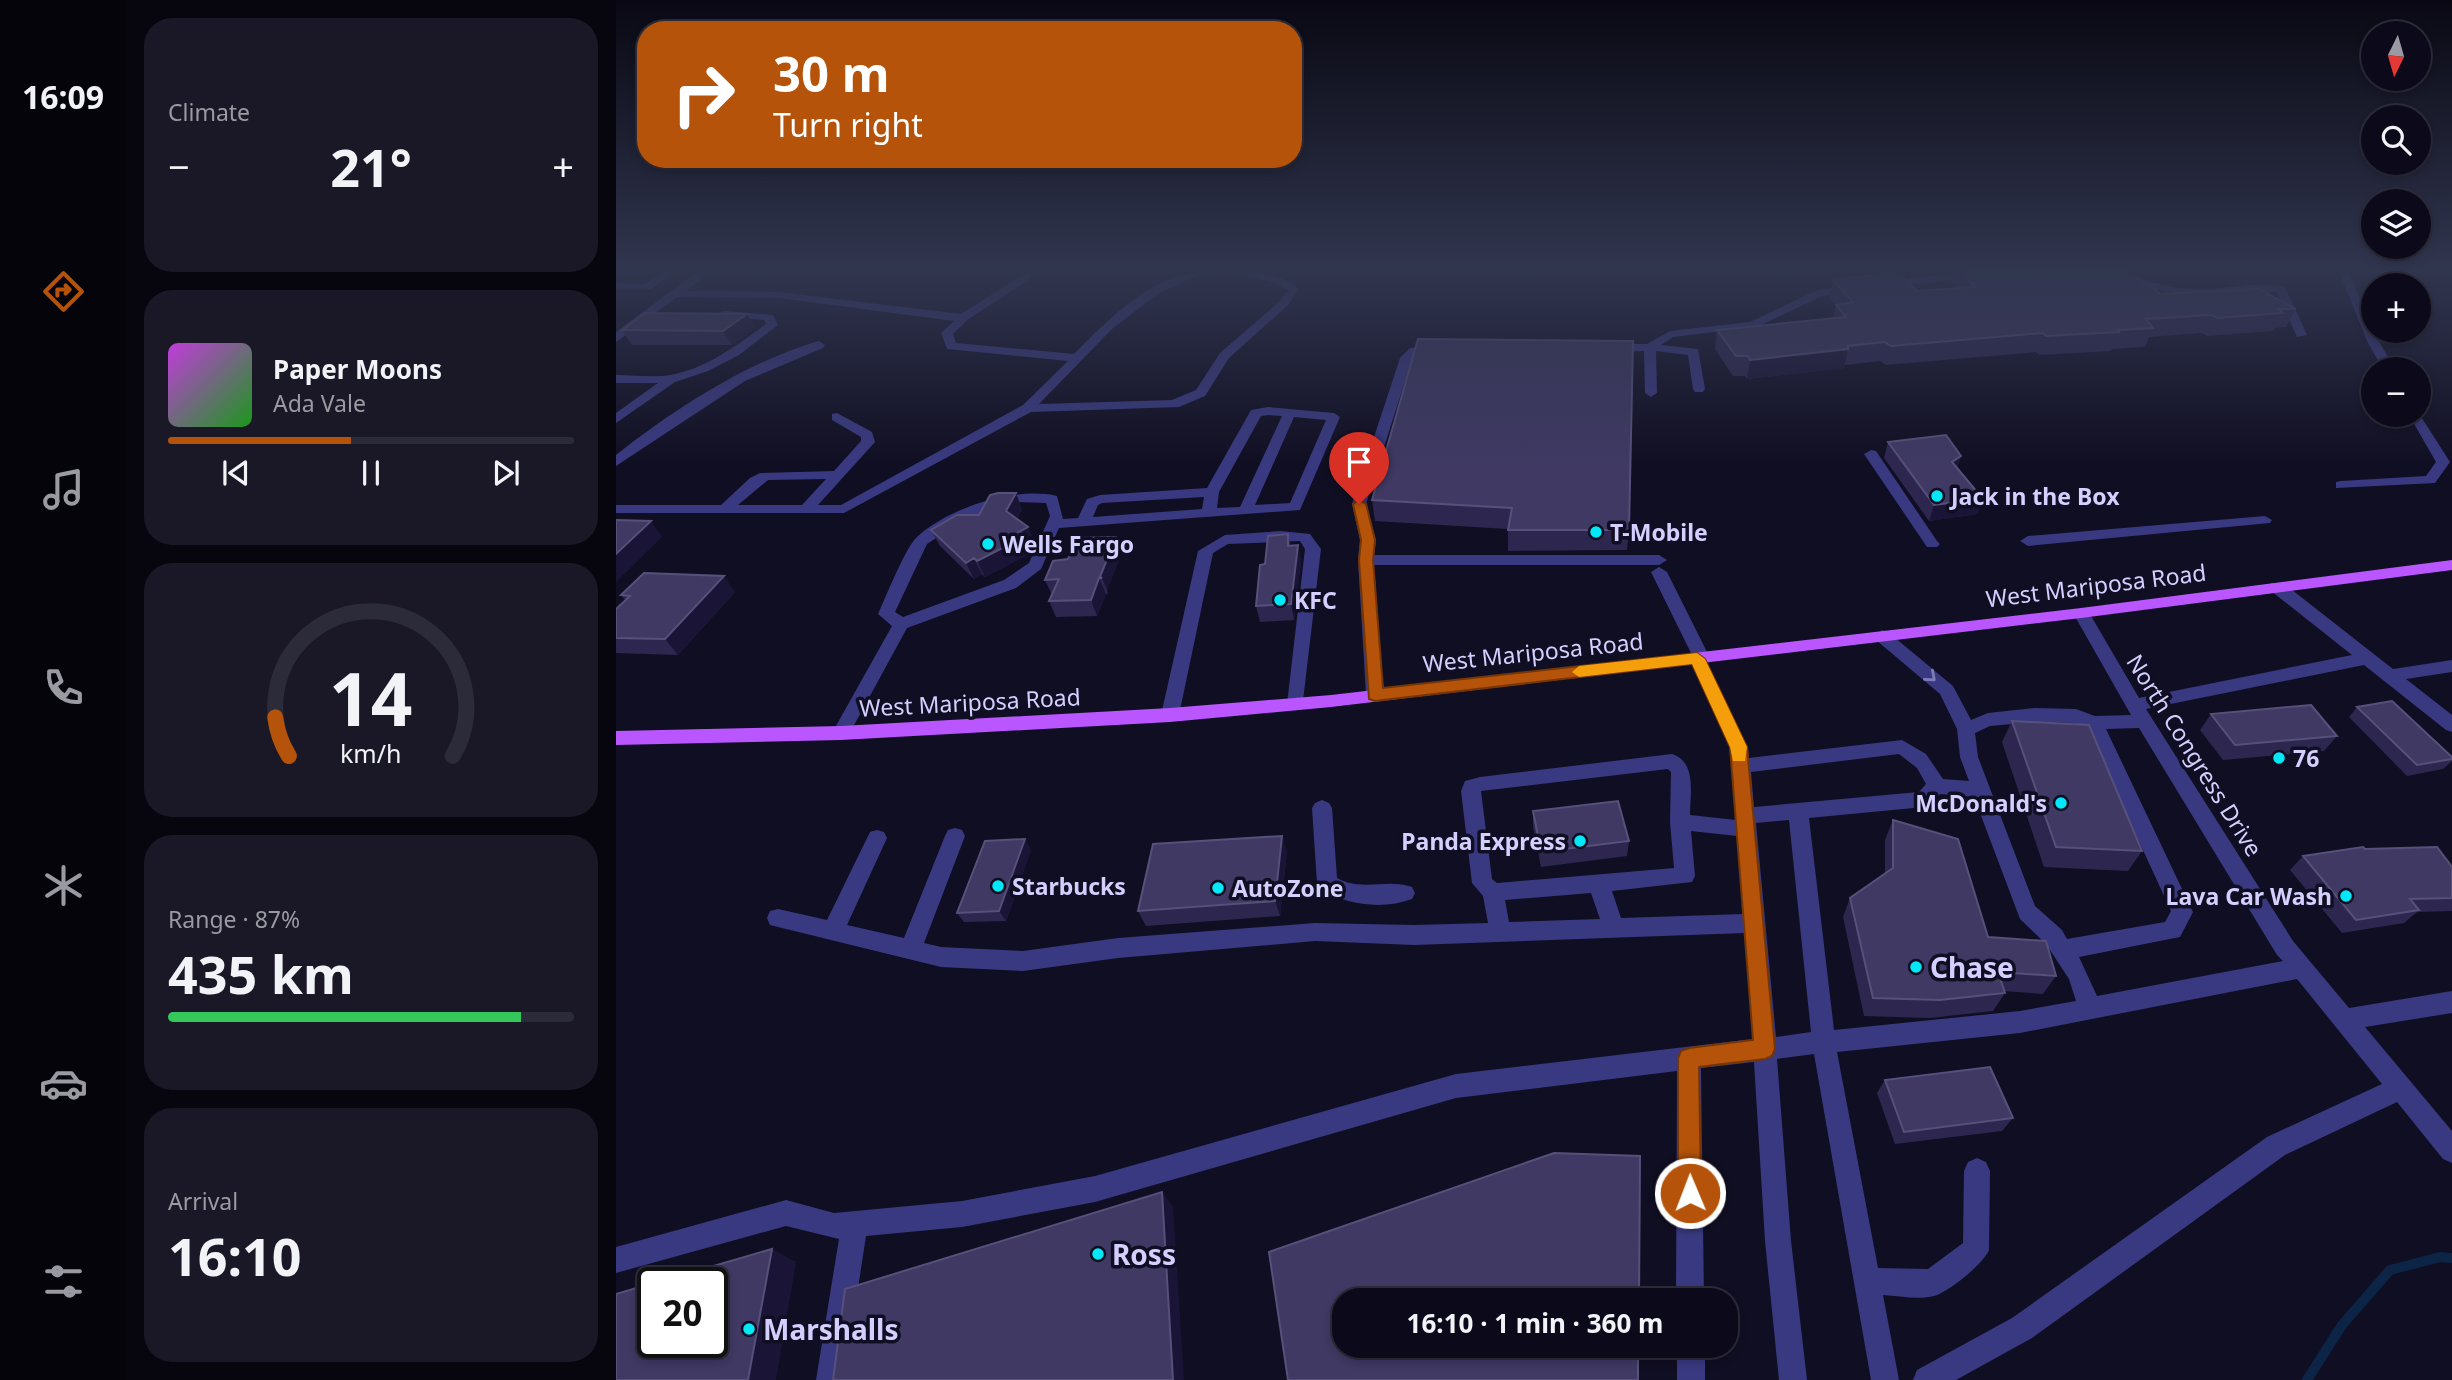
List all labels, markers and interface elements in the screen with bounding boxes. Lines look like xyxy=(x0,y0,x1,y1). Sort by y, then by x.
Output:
north arrow xyxy=(2361,21,2431,91)
map controls xyxy=(2361,21,2431,427)
text: 30 m xyxy=(773,40,890,106)
icon: right xyxy=(658,49,749,140)
text: 16:09 xyxy=(22,75,104,118)
text: Climate xyxy=(168,96,250,128)
text: Turn right xyxy=(773,103,923,146)
button: search xyxy=(2361,105,2431,175)
text: 21° xyxy=(330,131,412,202)
text: − xyxy=(168,140,190,192)
text: + xyxy=(552,140,574,192)
button: layers xyxy=(2361,189,2431,259)
icon: directions xyxy=(39,267,88,316)
button: + xyxy=(2361,273,2431,343)
text: Paper Moons xyxy=(273,351,442,387)
button: − xyxy=(2361,357,2431,427)
text: Ada Vale xyxy=(273,387,366,419)
pin xyxy=(1329,432,1389,504)
icon: arrive xyxy=(1340,443,1378,481)
icon: previous xyxy=(217,454,255,492)
icon: pause xyxy=(352,454,390,492)
icon: next xyxy=(487,454,525,492)
icon: music xyxy=(39,465,88,514)
place label: Jack in the Box xyxy=(1949,480,2120,512)
marker: Jack in the Box xyxy=(1929,488,1945,504)
place label: T-Mobile xyxy=(1610,516,1708,548)
marker: T-Mobile xyxy=(1588,524,1604,540)
place label: Wells Fargo xyxy=(1002,528,1134,560)
marker: Wells Fargo xyxy=(980,536,996,552)
street label: West Mariposa Road xyxy=(1984,556,2208,614)
place label: KFC xyxy=(1294,584,1337,616)
marker: KFC xyxy=(1272,592,1288,608)
street label: West Mariposa Road xyxy=(1421,625,1645,679)
text: 14 xyxy=(329,648,413,747)
street label: North Congress Drive xyxy=(2120,648,2270,862)
icon: phone xyxy=(39,663,88,712)
one-way arrow xyxy=(1923,669,1936,681)
street label: West Mariposa Road xyxy=(858,680,1082,724)
text: km/h xyxy=(340,736,402,770)
place label: 76 xyxy=(2293,742,2319,774)
marker: 76 xyxy=(2271,750,2287,766)
place label: McDonald's xyxy=(1915,787,2047,819)
marker: McDonald's xyxy=(2053,795,2069,811)
place label: Panda Express xyxy=(1401,825,1566,857)
marker: Panda Express xyxy=(1572,833,1588,849)
icon: climate xyxy=(39,861,88,910)
place label: Starbucks xyxy=(1012,870,1126,902)
place label: AutoZone xyxy=(1232,872,1344,904)
marker: Starbucks xyxy=(990,878,1006,894)
marker: AutoZone xyxy=(1210,880,1226,896)
place label: Lava Car Wash xyxy=(2166,880,2332,912)
marker: Lava Car Wash xyxy=(2338,888,2354,904)
text: Range · 87% xyxy=(168,903,300,935)
text: 435 km xyxy=(168,938,354,1009)
place label: Chase xyxy=(1930,948,2014,986)
marker: Chase xyxy=(1908,959,1924,975)
icon: car xyxy=(39,1059,88,1108)
position arrow xyxy=(1653,1156,1727,1230)
text: Arrival xyxy=(168,1185,238,1217)
text: 16:10 xyxy=(168,1220,302,1291)
place label: Ross xyxy=(1112,1235,1176,1273)
marker: Ross xyxy=(1090,1246,1106,1262)
icon: filters xyxy=(39,1257,88,1306)
speed limit sign: 20 xyxy=(637,1267,728,1358)
text: 16:10 · 1 min · 360 m xyxy=(1407,1305,1663,1341)
place label: Marshalls xyxy=(763,1310,898,1348)
marker: Marshalls xyxy=(741,1321,757,1337)

